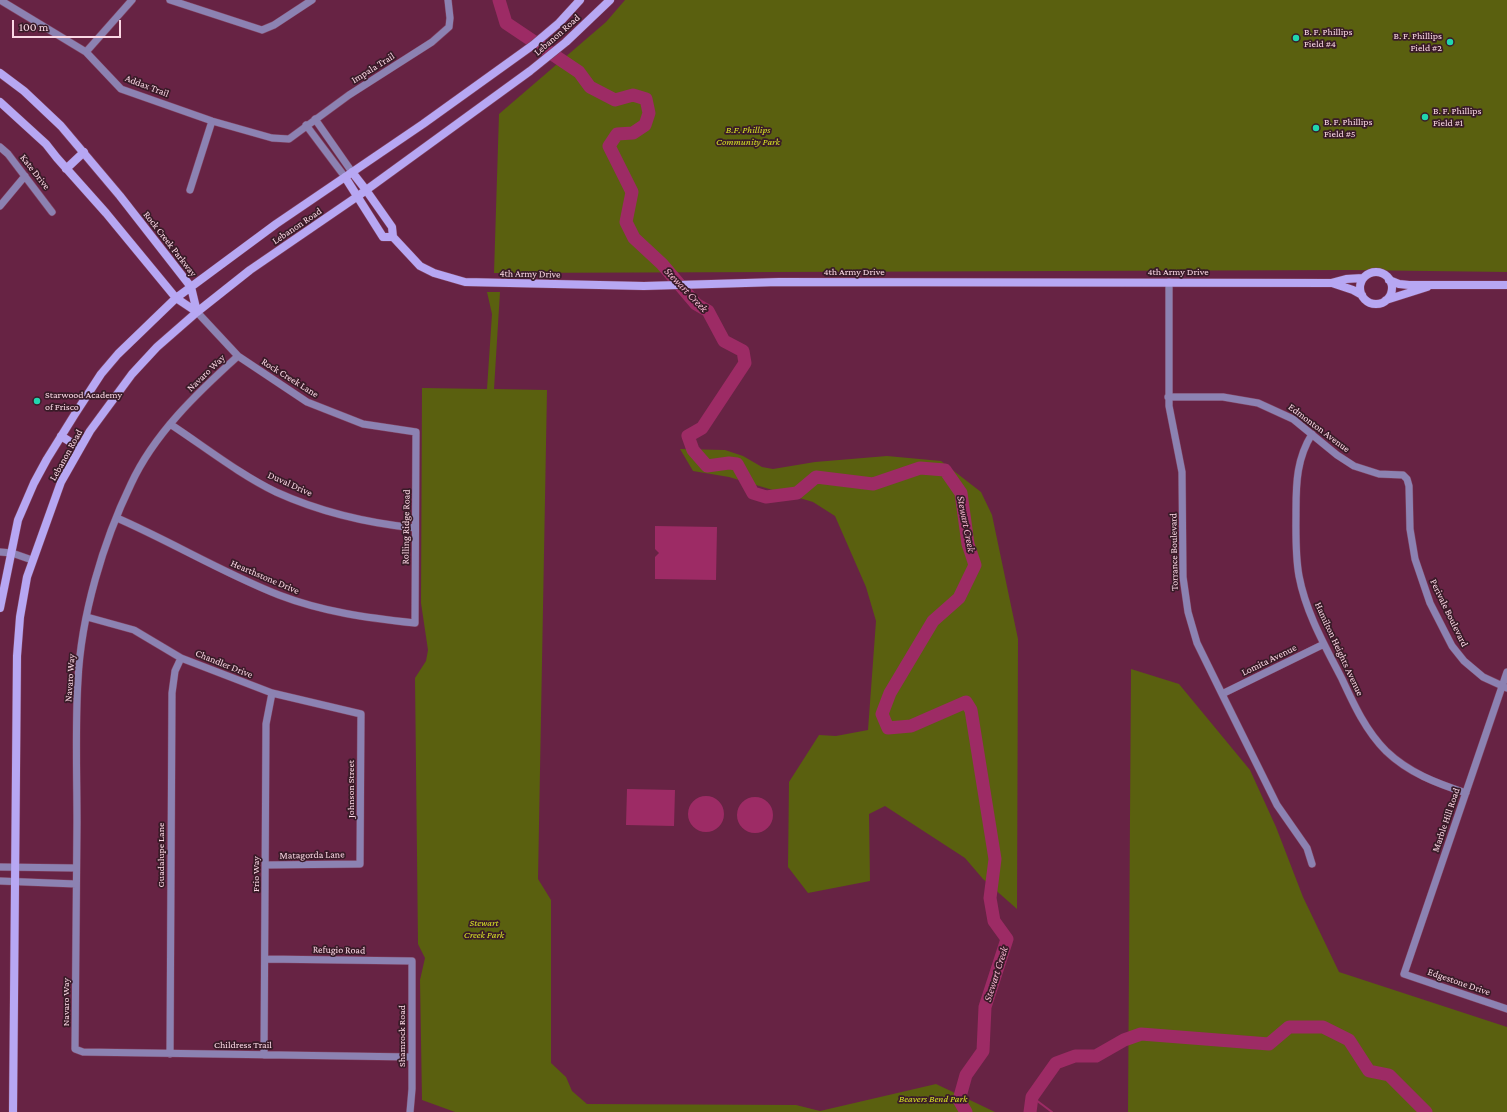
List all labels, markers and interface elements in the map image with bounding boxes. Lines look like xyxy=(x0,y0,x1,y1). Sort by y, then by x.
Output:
scale bar xyxy=(14,12,123,38)
street label: Lebanon Road xyxy=(532,12,582,58)
text: 100 m xyxy=(19,20,48,34)
place label: B. F. Phillips Field #4 xyxy=(1304,26,1353,50)
place label: B. F. Phillips Field #2 xyxy=(1393,30,1442,54)
marker: B. F. Phillips Field #4 xyxy=(1291,33,1301,43)
marker: B. F. Phillips Field #2 xyxy=(1445,37,1455,47)
street label: Impala Trail xyxy=(349,50,397,86)
street label: Addax Trail xyxy=(123,72,171,100)
place label: B. F. Phillips Field #1 xyxy=(1433,105,1482,128)
marker: B. F. Phillips Field #1 xyxy=(1420,112,1430,122)
place label: B. F. Phillips Field #5 xyxy=(1324,116,1373,140)
marker: B. F. Phillips Field #5 xyxy=(1311,123,1321,133)
park label: B.F. Phillips Community Park xyxy=(716,124,780,148)
street label: Kate Drive xyxy=(17,152,53,192)
street label: Lebanon Road xyxy=(270,205,324,247)
street label: Rock Creek Parkway xyxy=(141,209,199,279)
water label: Stewart Creek xyxy=(661,265,711,315)
street label: 4th Army Drive xyxy=(823,266,885,278)
street label: 4th Army Drive xyxy=(1147,266,1209,278)
street label: 4th Army Drive xyxy=(499,267,561,281)
street label: Navaro Way xyxy=(184,352,228,394)
street label: Rock Creek Lane xyxy=(259,356,321,400)
place label: Starwood Academy of Frisco xyxy=(45,389,122,412)
marker: Starwood Academy of Frisco xyxy=(32,396,42,406)
street label: Edmonton Avenue xyxy=(1286,401,1352,455)
street label: Lebanon Road xyxy=(47,427,85,483)
street label: Duval Drive xyxy=(266,469,314,499)
street label: Rolling Ridge Road xyxy=(399,489,413,565)
water label: Stewart Creek xyxy=(954,495,978,553)
street label: Torrance Boulevard xyxy=(1167,513,1181,591)
street label: Hearthstone Drive xyxy=(229,557,301,597)
street label: Perivale Boulevard xyxy=(1427,577,1471,649)
street label: Hamilton Heights Avenue xyxy=(1312,600,1366,698)
street label: Lomita Avenue xyxy=(1239,641,1299,679)
street label: Chandler Drive xyxy=(194,647,254,681)
street label: Navaro Way xyxy=(62,653,78,703)
street label: Johnson Street xyxy=(345,760,357,818)
street label: Marble Hill Road xyxy=(1429,786,1463,854)
street label: Guadalupe Lane xyxy=(155,823,167,887)
street label: Matagorda Lane xyxy=(279,848,345,862)
street label: Frio Way xyxy=(250,856,262,892)
park label: Stewart Creek Park xyxy=(464,917,504,940)
street label: Refugio Road xyxy=(313,944,365,956)
water label: Stewart Creek xyxy=(981,945,1011,1003)
street label: Edgestone Drive xyxy=(1426,966,1492,998)
street label: Navaro Way xyxy=(60,978,72,1026)
street label: Shamrock Road xyxy=(396,1005,408,1067)
street label: Childress Trail xyxy=(214,1039,272,1051)
park label: Beavers Bend Park xyxy=(899,1093,967,1105)

